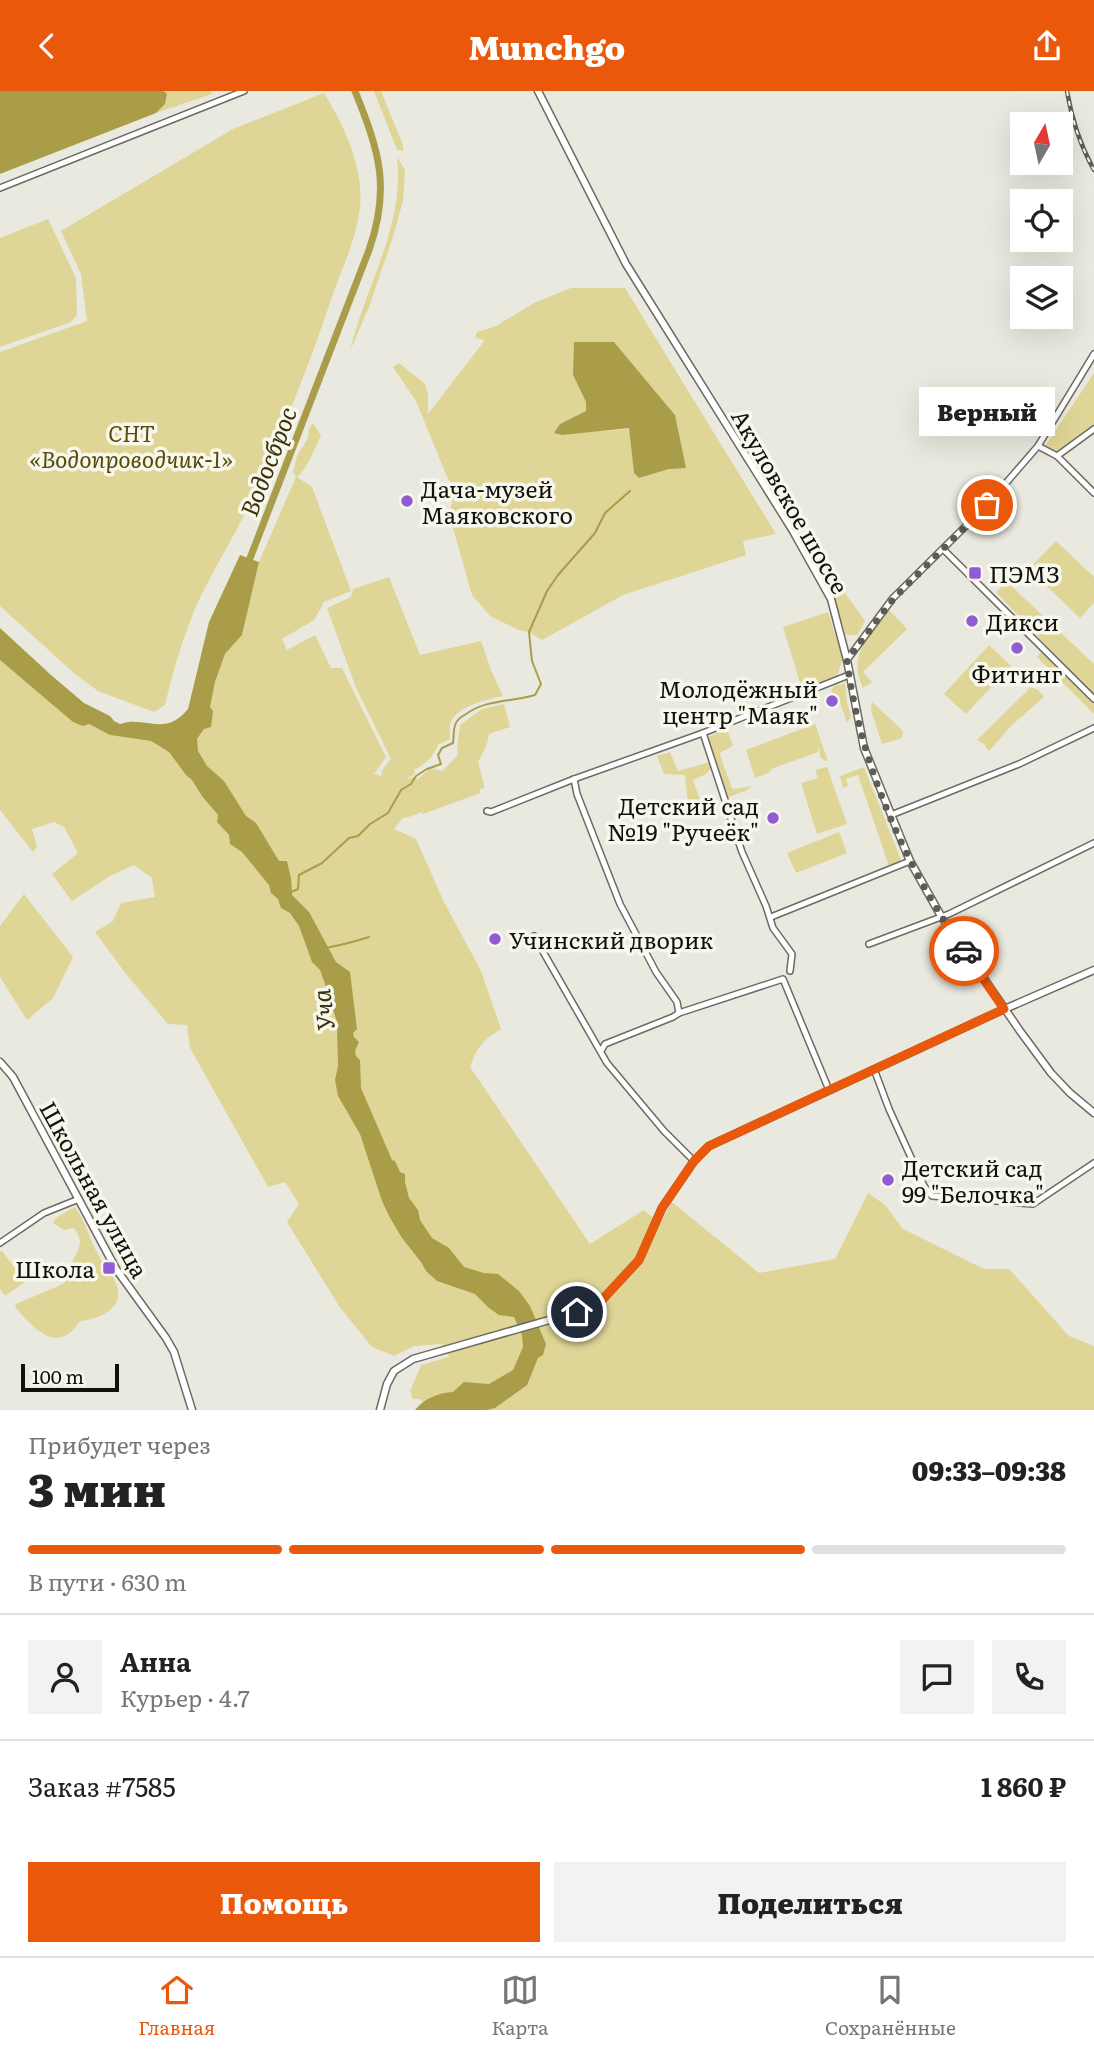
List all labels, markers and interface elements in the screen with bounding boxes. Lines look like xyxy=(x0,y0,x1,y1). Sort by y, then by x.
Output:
text: Munchgo xyxy=(469,22,625,70)
icon: back xyxy=(28,27,66,65)
icon: share xyxy=(1028,27,1066,65)
north arrow xyxy=(1010,112,1073,175)
map controls xyxy=(1010,112,1073,329)
button: locate xyxy=(1010,189,1073,252)
button: layers xyxy=(1010,266,1073,329)
callout: Верный xyxy=(919,386,1055,435)
text: Верный xyxy=(937,394,1037,428)
water label: Водосброс xyxy=(230,401,304,521)
street label: Акуловское шоссе xyxy=(724,402,858,600)
park label: СНТ «Водопроводчик-1» xyxy=(29,415,233,475)
place label: Дача-музей Маяковского xyxy=(421,471,573,531)
pin xyxy=(957,475,1017,535)
icon: bag xyxy=(968,486,1006,524)
marker: Дача-музей Маяковского xyxy=(399,493,415,509)
place label: ПЭМЗ xyxy=(989,556,1060,590)
marker: ПЭМЗ xyxy=(967,565,983,581)
place label: Дикси xyxy=(986,604,1059,638)
marker: Дикси xyxy=(964,613,980,629)
marker: Фитинг xyxy=(1009,640,1025,656)
place label: Фитинг xyxy=(972,656,1062,690)
place label: Молодёжный центр "Маяк" xyxy=(658,671,818,731)
marker: Молодёжный центр "Маяк" xyxy=(824,693,840,709)
place label: Детский сад №19 "Ручеёк" xyxy=(607,788,759,848)
marker: Детский сад №19 "Ручеёк" xyxy=(765,810,781,826)
courier xyxy=(929,916,999,986)
place label: Учинский дворик xyxy=(509,922,714,956)
marker: Учинский дворик xyxy=(487,931,503,947)
icon: car xyxy=(945,932,983,970)
water label: Уча xyxy=(302,987,342,1033)
street label: Школьная улица xyxy=(32,1094,158,1284)
place label: Детский сад 99 "Белочка" xyxy=(902,1150,1044,1210)
marker: Детский сад 99 "Белочка" xyxy=(880,1172,896,1188)
place label: Школа xyxy=(15,1251,96,1285)
marker: Школа xyxy=(101,1260,117,1276)
pin xyxy=(547,1282,607,1342)
icon: home xyxy=(558,1293,596,1331)
scale bar xyxy=(21,1361,119,1393)
text: 100 m xyxy=(32,1362,84,1390)
text: Прибудет через xyxy=(28,1427,211,1461)
text: 09:33–09:38 xyxy=(912,1450,1066,1489)
text: 3 мин xyxy=(28,1453,166,1521)
text: В пути · 630 m xyxy=(28,1564,186,1598)
button: person xyxy=(28,1640,102,1714)
button: chat xyxy=(900,1640,974,1714)
button: phone xyxy=(992,1640,1066,1714)
text: Анна xyxy=(120,1641,191,1680)
text: Курьер · 4.7 xyxy=(120,1680,250,1714)
text: Заказ #7585 xyxy=(28,1766,176,1805)
text: 1 860 ₽ xyxy=(981,1766,1066,1805)
button: Помощь xyxy=(28,1862,540,1942)
button: Поделиться xyxy=(554,1862,1066,1942)
tab: Главная xyxy=(138,1971,215,2041)
tab: Карта xyxy=(492,1971,549,2041)
tab: Сохранённые xyxy=(825,1971,956,2041)

